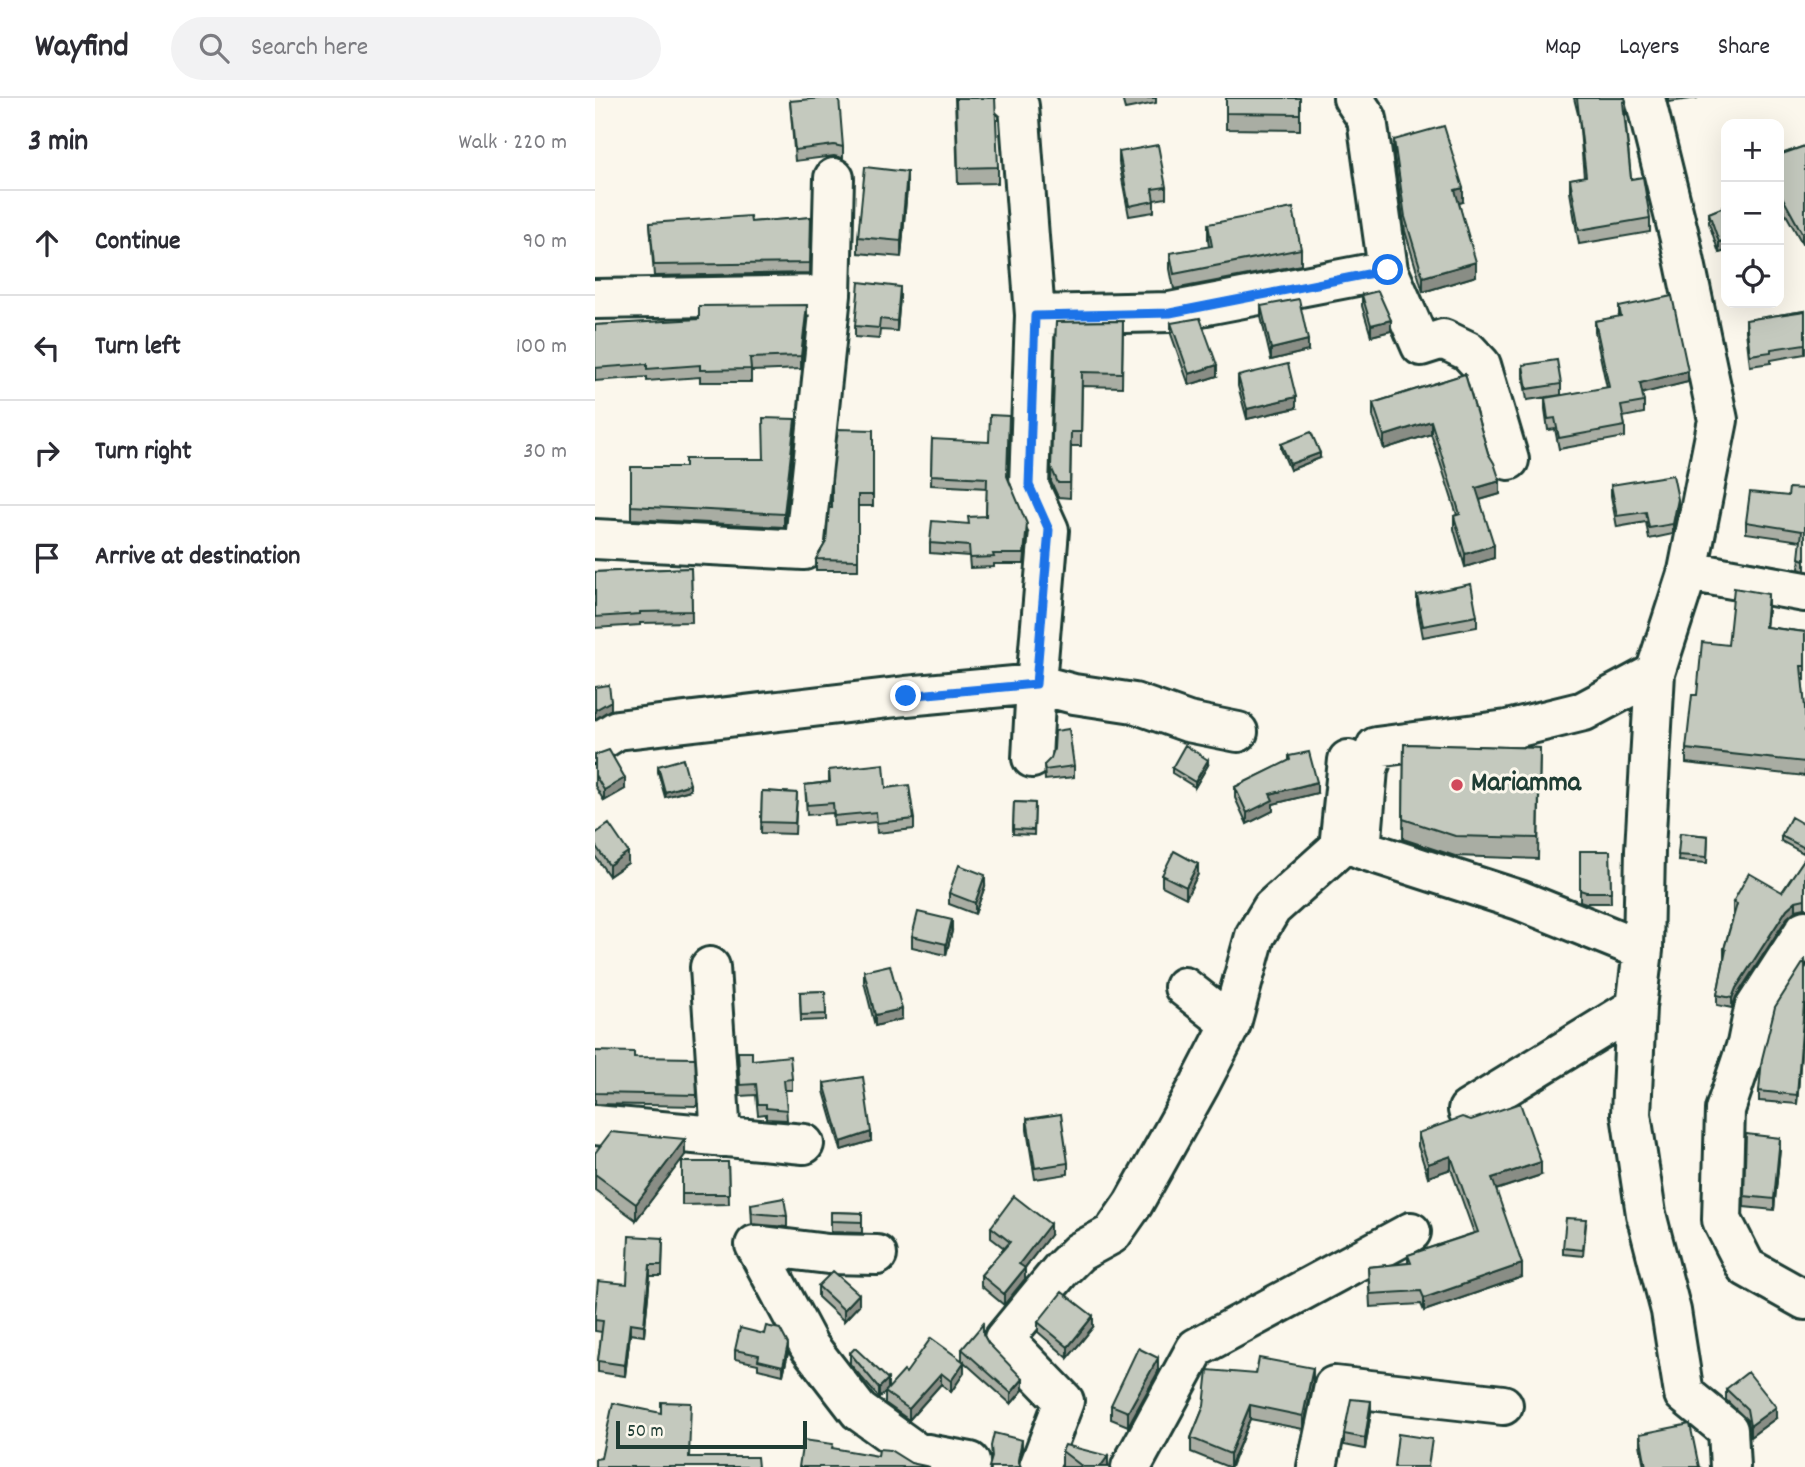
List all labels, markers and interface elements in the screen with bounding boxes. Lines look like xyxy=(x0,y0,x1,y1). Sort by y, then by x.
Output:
search box xyxy=(171,17,661,80)
text: Wayfind xyxy=(35,25,129,72)
icon: search xyxy=(195,29,233,67)
text: Search here xyxy=(251,30,368,67)
text: Map xyxy=(1545,31,1581,65)
text: Layers xyxy=(1619,31,1680,65)
text: Share xyxy=(1718,31,1770,65)
map controls xyxy=(1721,119,1784,308)
button: + xyxy=(1721,119,1784,182)
text: 3 min xyxy=(28,122,88,165)
text: Walk · 220 m xyxy=(459,127,567,160)
button: − xyxy=(1721,182,1784,245)
icon: ahead xyxy=(28,224,66,262)
text: Continue xyxy=(95,224,180,261)
text: 90 m xyxy=(523,226,567,259)
button: locate xyxy=(1721,245,1784,308)
route start xyxy=(1372,254,1403,285)
icon: left xyxy=(28,329,66,367)
text: Turn left xyxy=(95,329,181,366)
text: 100 m xyxy=(516,331,567,364)
icon: right xyxy=(28,434,66,472)
text: Turn right xyxy=(95,434,192,471)
text: 30 m xyxy=(523,436,567,469)
icon: arrive xyxy=(28,539,66,577)
text: Arrive at destination xyxy=(95,539,300,576)
route end xyxy=(890,680,921,711)
place label: Mariamma xyxy=(1471,765,1582,805)
marker: Mariamma xyxy=(1449,777,1465,793)
scale bar xyxy=(616,1418,807,1450)
text: 50 m xyxy=(627,1419,664,1446)

